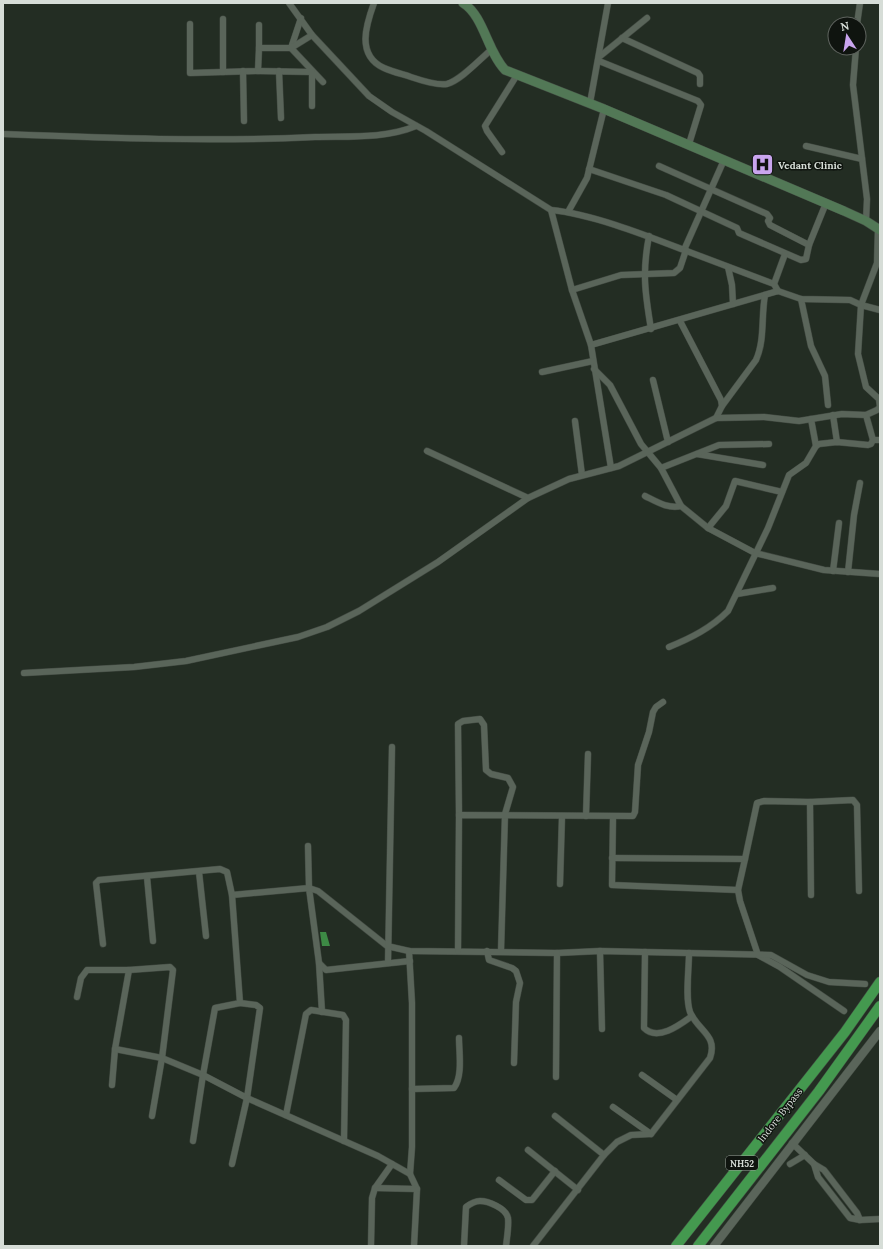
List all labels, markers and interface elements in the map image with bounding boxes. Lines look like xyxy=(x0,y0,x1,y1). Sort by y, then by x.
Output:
north arrow xyxy=(827,16,867,56)
text: N xyxy=(839,18,851,34)
hospital icon: Vedant Clinic xyxy=(750,152,776,178)
place label: Vedant Clinic xyxy=(778,159,843,172)
street label: Indore Bypass xyxy=(755,1085,805,1145)
road number: NH52 xyxy=(726,1156,758,1170)

